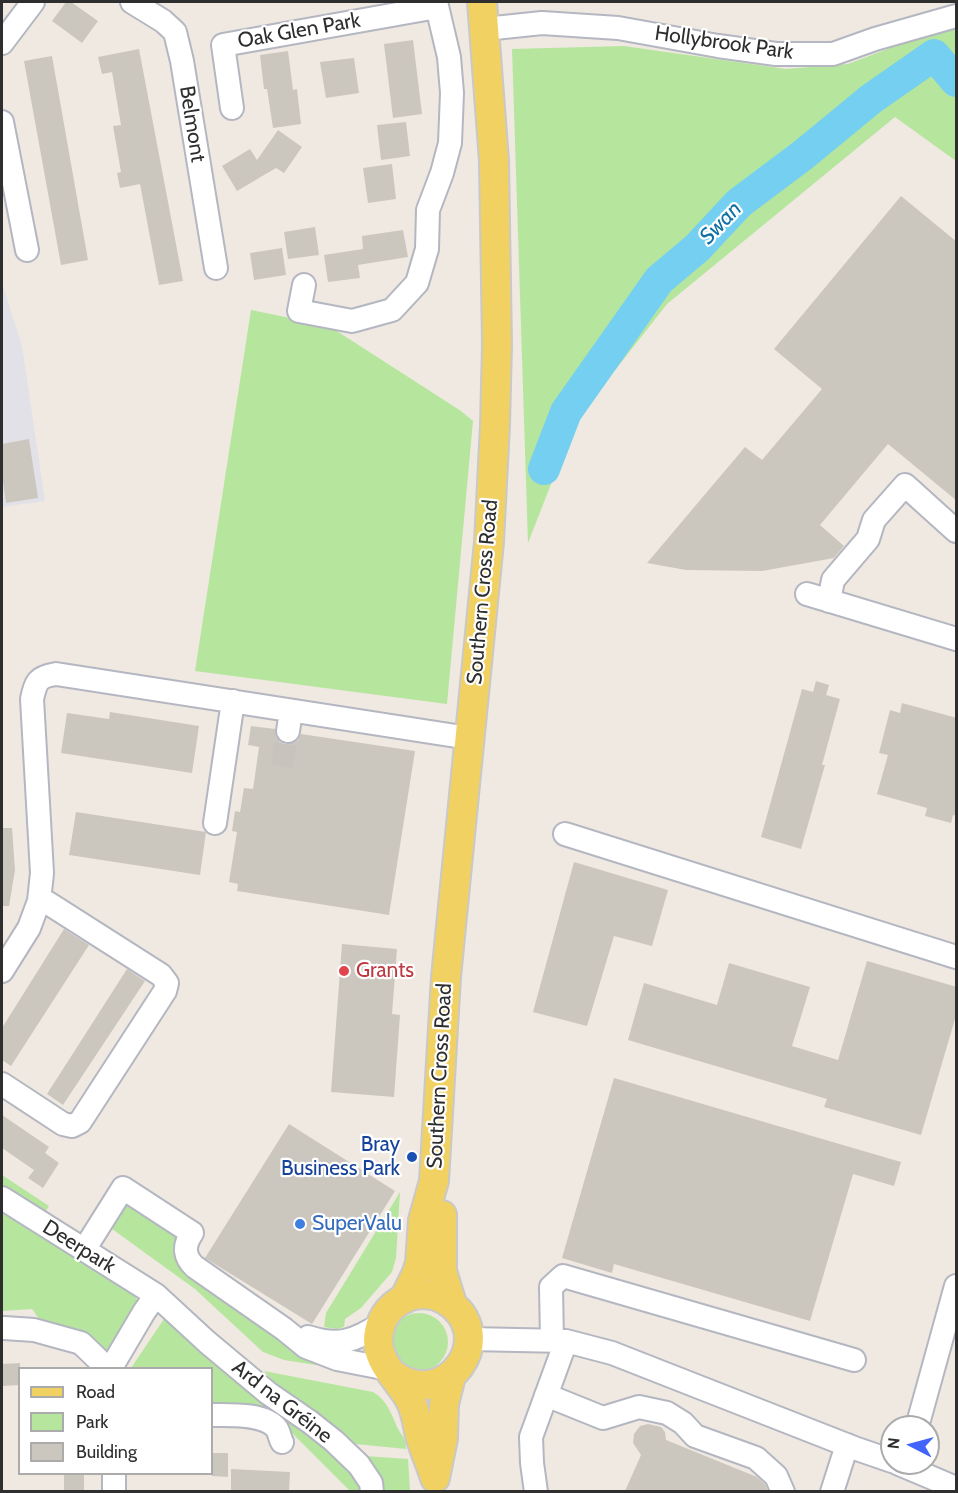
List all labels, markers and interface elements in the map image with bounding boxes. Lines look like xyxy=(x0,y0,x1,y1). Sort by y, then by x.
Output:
street label: Oak Glen Park xyxy=(236,8,362,54)
street label: Hollybrook Park xyxy=(653,21,795,65)
street label: Belmont xyxy=(174,84,210,164)
water label: Swan xyxy=(694,196,748,250)
street label: Southern Cross Road xyxy=(462,499,504,685)
place label: Grants xyxy=(356,958,414,984)
marker: Grants xyxy=(337,964,351,978)
street label: Southern Cross Road xyxy=(423,983,457,1169)
place label: Bray Business Park xyxy=(281,1132,400,1182)
marker: Bray Business Park xyxy=(405,1150,419,1164)
place label: SuperValu xyxy=(312,1211,402,1237)
street label: Deerpark xyxy=(38,1215,120,1279)
marker: SuperValu xyxy=(293,1217,307,1231)
street label: Ard na Gréine xyxy=(227,1355,337,1449)
legend xyxy=(18,1367,213,1475)
text: Road xyxy=(76,1381,115,1403)
text: Park xyxy=(76,1411,108,1433)
north arrow xyxy=(880,1415,940,1475)
text: N xyxy=(884,1437,904,1450)
text: Building xyxy=(76,1441,137,1463)

